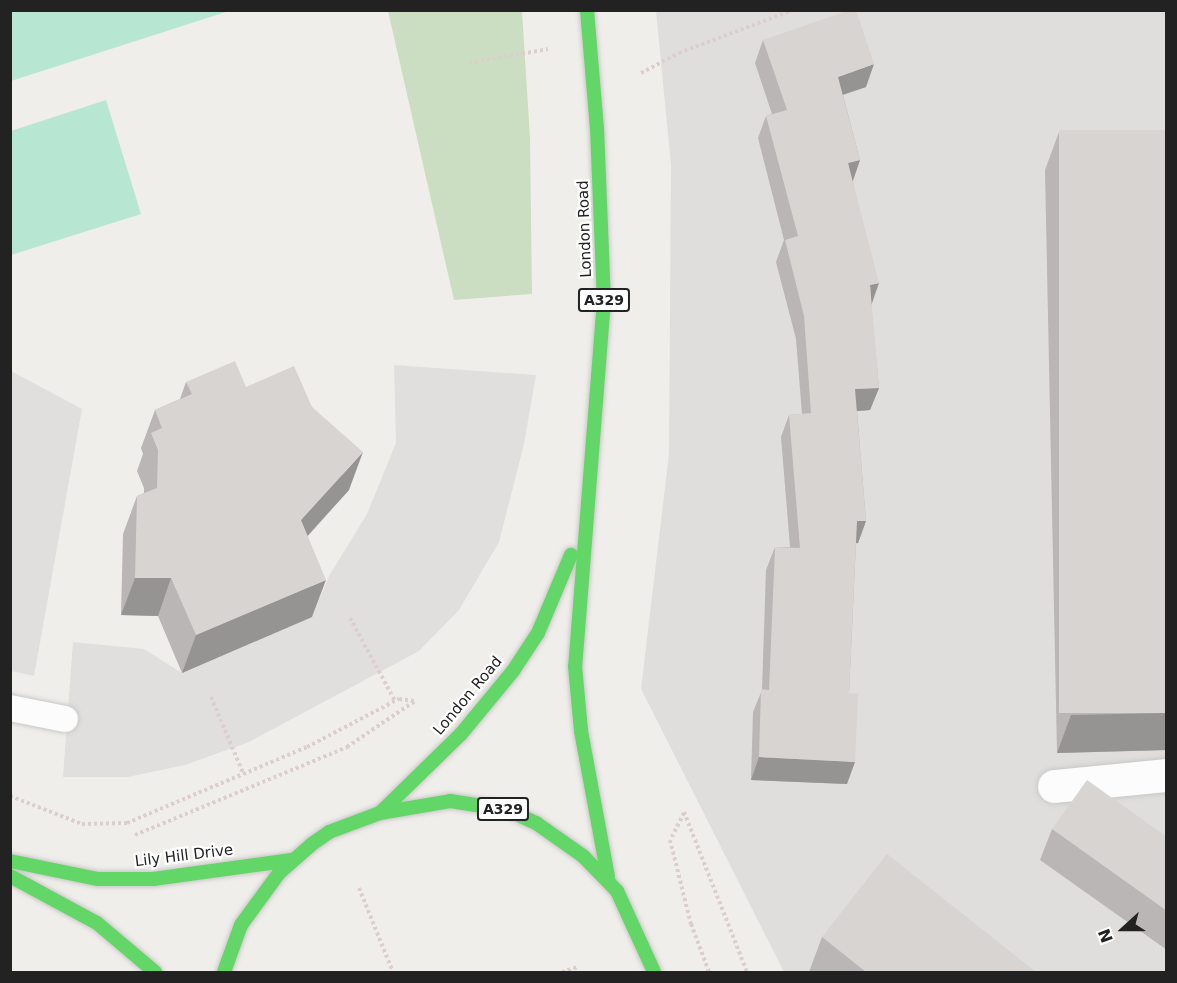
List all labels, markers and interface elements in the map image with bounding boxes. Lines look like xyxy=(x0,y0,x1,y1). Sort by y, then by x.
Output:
street label: London Road xyxy=(574,180,596,278)
road number: A329 xyxy=(577,289,631,311)
street label: London Road xyxy=(430,653,506,739)
road number: A329 xyxy=(476,798,530,820)
street label: Lily Hill Drive xyxy=(134,841,234,871)
north arrow xyxy=(1093,899,1153,959)
text: N xyxy=(1094,926,1117,945)

